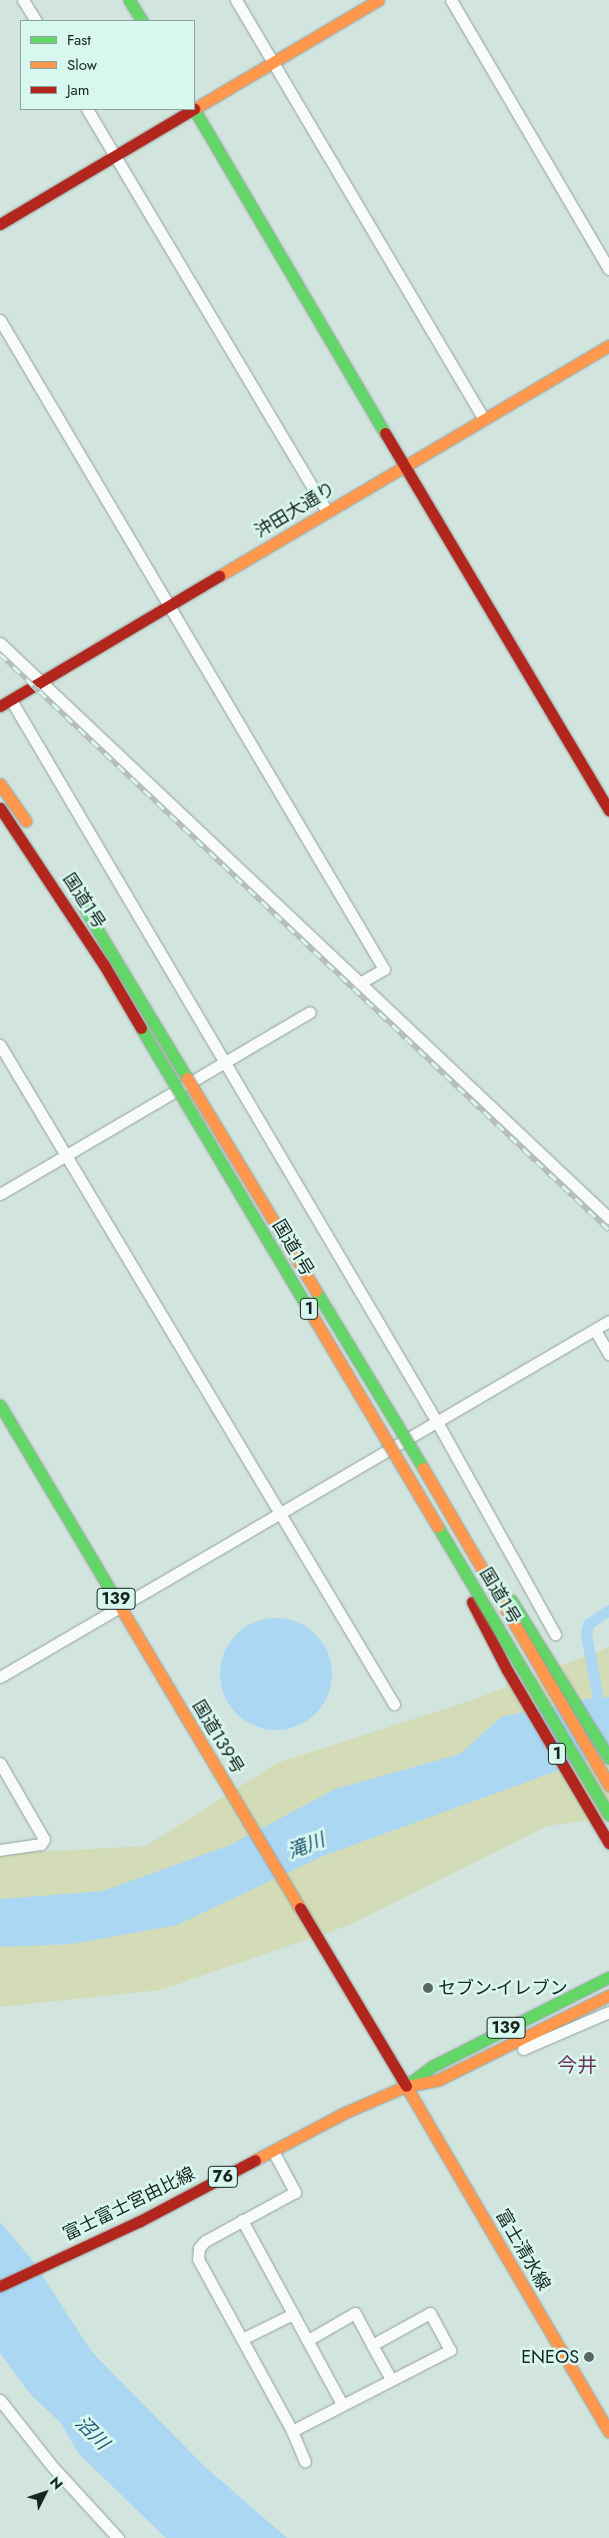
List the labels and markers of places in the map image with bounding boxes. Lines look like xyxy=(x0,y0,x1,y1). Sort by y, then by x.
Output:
place label: セブン-イレブン xyxy=(438,1977,568,1999)
marker: セブン-イレブン xyxy=(422,1982,434,1994)
place label: ENEOS xyxy=(521,2346,579,2368)
marker: ENEOS xyxy=(583,2351,595,2363)

